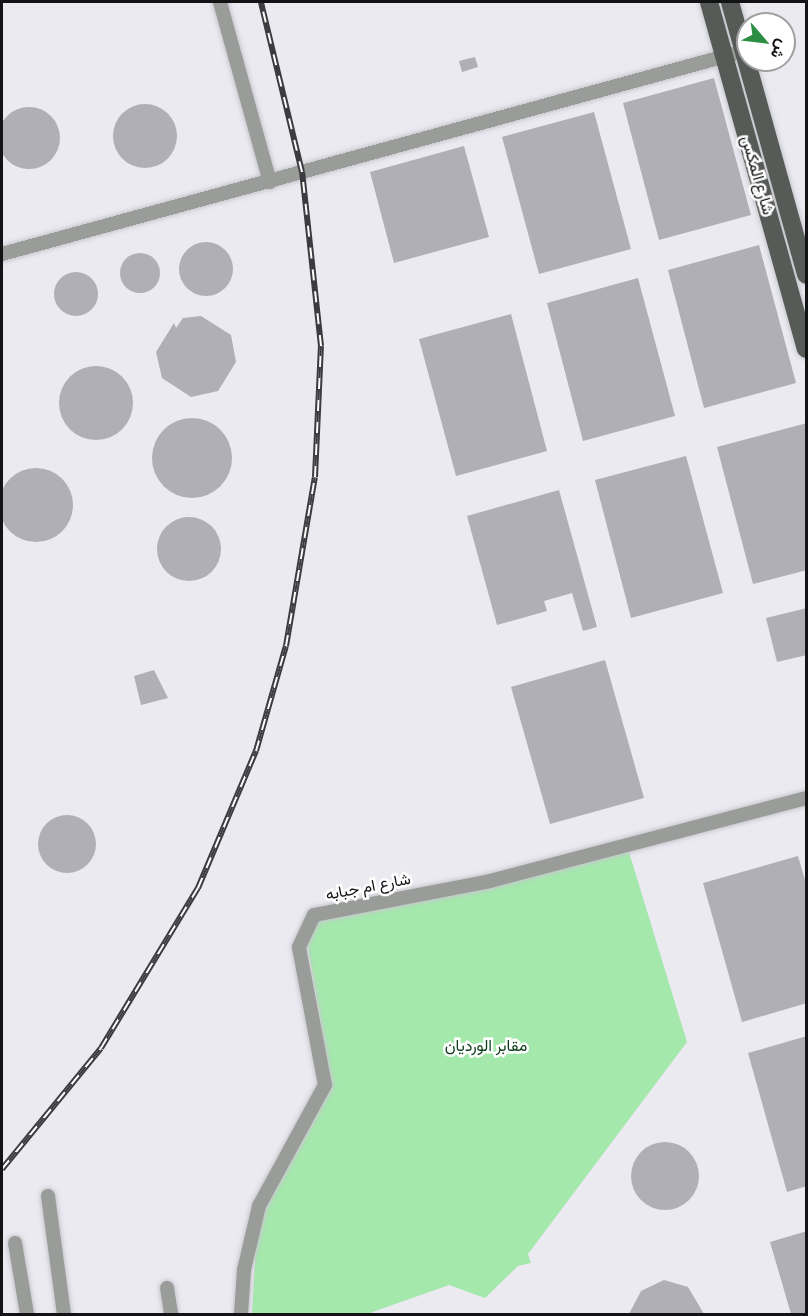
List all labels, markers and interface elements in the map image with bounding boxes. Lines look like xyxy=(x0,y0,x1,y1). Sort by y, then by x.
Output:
north arrow xyxy=(736,12,796,72)
text: ش xyxy=(766,36,794,63)
street label: شارع المكس xyxy=(738,133,778,217)
street label: شارع ام جبابه xyxy=(324,868,412,904)
park label: مقابر الورديان xyxy=(445,1035,527,1055)

